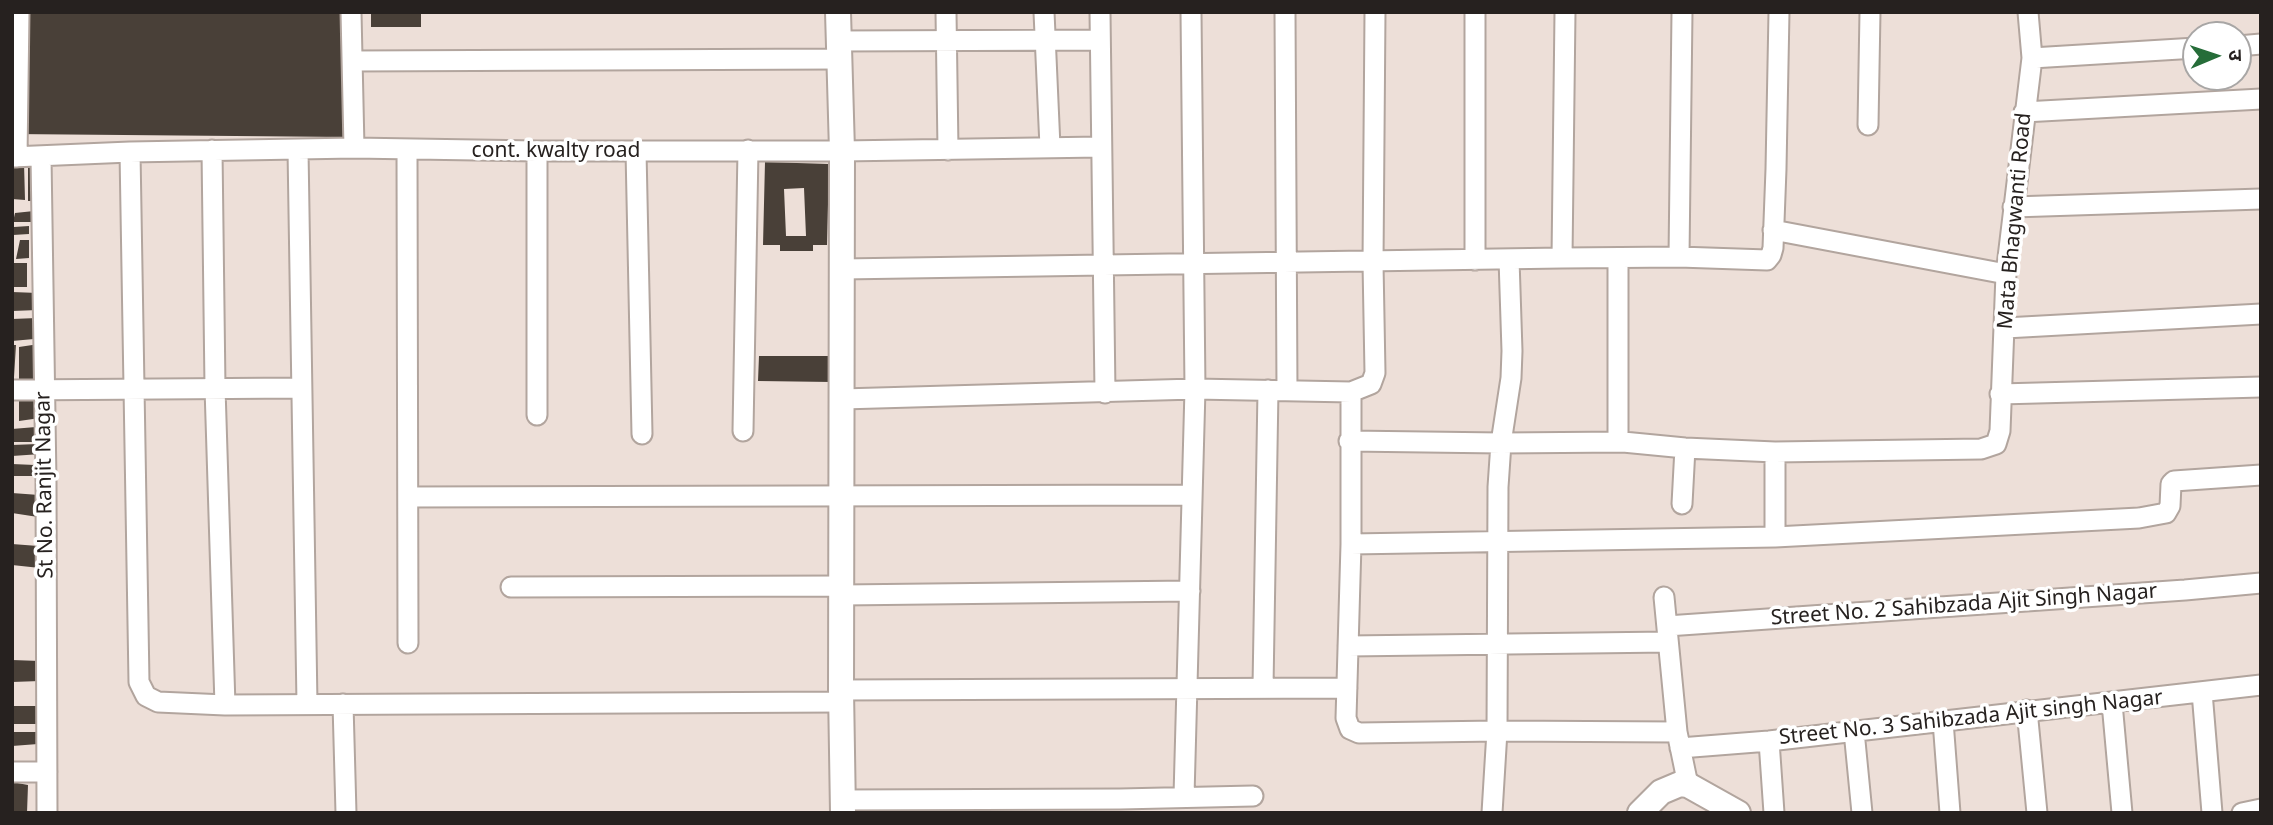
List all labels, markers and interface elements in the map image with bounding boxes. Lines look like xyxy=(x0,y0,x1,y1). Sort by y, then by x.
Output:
north arrow xyxy=(2182,21,2252,91)
text: उ xyxy=(2223,49,2249,61)
street label: Mata Bhagwanti Road xyxy=(1993,112,2037,330)
street label: cont. kwalty road xyxy=(472,138,640,164)
street label: St No. Ranjit Nagar xyxy=(31,391,59,579)
street label: Street No. 2 Sahibzada Ajit Singh Nagar xyxy=(1770,579,2158,631)
street label: Street No. 3 Sahibzada Ajit singh Nagar xyxy=(1778,685,2164,751)

